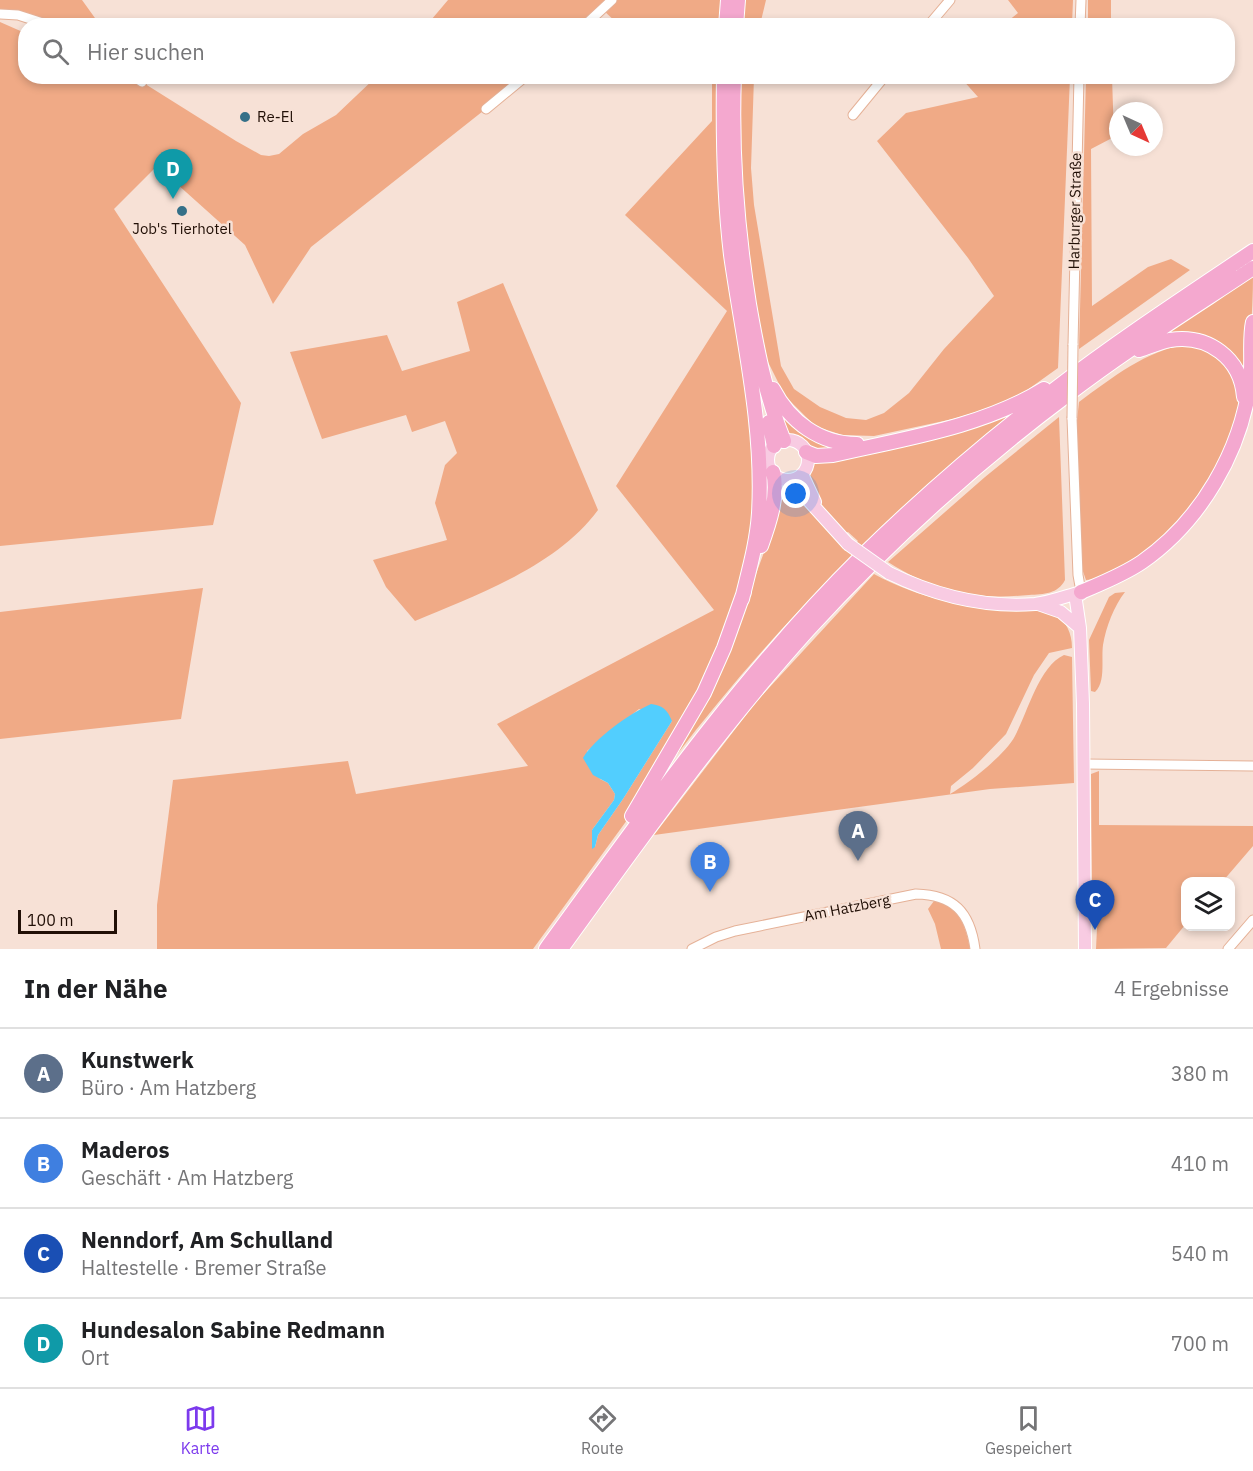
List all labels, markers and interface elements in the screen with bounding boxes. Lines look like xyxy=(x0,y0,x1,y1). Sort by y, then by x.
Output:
search box xyxy=(18,18,1235,84)
icon: search xyxy=(39,35,72,68)
text: Hier suchen xyxy=(87,37,205,66)
north arrow xyxy=(1109,102,1163,156)
place label: Re-El xyxy=(257,107,294,126)
marker: Re-El xyxy=(238,110,252,124)
pin: D xyxy=(154,150,192,199)
street label: Harburger Straße xyxy=(1064,152,1085,270)
marker: Job's Tierhotel xyxy=(175,204,189,218)
place label: Job's Tierhotel xyxy=(132,219,232,238)
your location xyxy=(781,479,810,508)
pin: A xyxy=(838,812,878,861)
pin: B xyxy=(690,842,730,892)
map controls xyxy=(1181,877,1235,931)
button: layers xyxy=(1181,877,1235,931)
pin: C xyxy=(1076,880,1114,930)
street label: Am Hatzberg xyxy=(802,890,892,925)
scale bar xyxy=(18,907,117,934)
text: 100 m xyxy=(27,910,74,930)
text: In der Nähe xyxy=(24,971,168,1005)
text: 4 Ergebnisse xyxy=(1114,975,1229,1002)
text: Kunstwerk xyxy=(81,1045,194,1074)
text: A xyxy=(37,1060,50,1087)
text: 380 m xyxy=(1171,1060,1229,1087)
text: Büro · Am Hatzberg xyxy=(81,1074,256,1101)
text: Maderos xyxy=(81,1135,170,1164)
text: B xyxy=(37,1150,50,1177)
text: 410 m xyxy=(1171,1150,1229,1177)
text: Geschäft · Am Hatzberg xyxy=(81,1164,293,1191)
text: Nenndorf, Am Schulland xyxy=(81,1225,333,1254)
text: C xyxy=(37,1240,50,1267)
text: 540 m xyxy=(1171,1240,1229,1267)
text: Haltestelle · Bremer Straße xyxy=(81,1254,326,1281)
text: Hundesalon Sabine Redmann xyxy=(81,1315,385,1344)
text: D xyxy=(37,1330,50,1357)
text: 700 m xyxy=(1171,1330,1229,1357)
text: Ort xyxy=(81,1344,110,1371)
tab: Karte xyxy=(181,1402,220,1458)
tab: Route xyxy=(581,1402,623,1458)
tab: Gespeichert xyxy=(985,1402,1072,1458)

